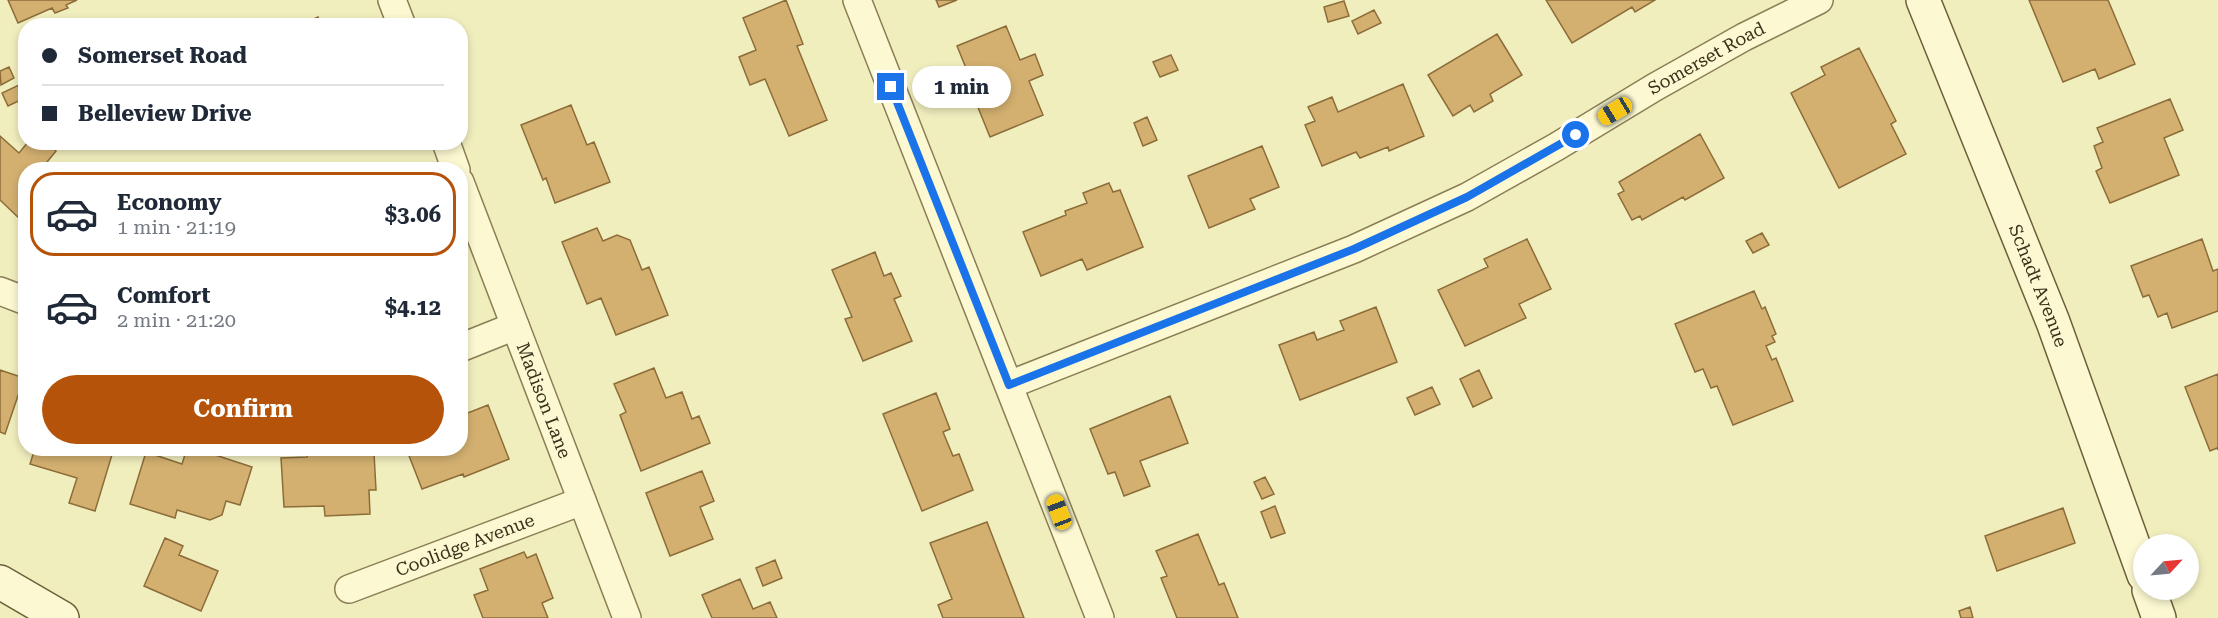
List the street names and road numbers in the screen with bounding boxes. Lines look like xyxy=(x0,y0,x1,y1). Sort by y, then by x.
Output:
street label: Somerset Road xyxy=(1644,17,1768,99)
street label: Schadt Avenue xyxy=(2005,221,2072,350)
street label: Madison Lane xyxy=(512,339,576,461)
street label: Coolidge Avenue xyxy=(392,509,537,580)

